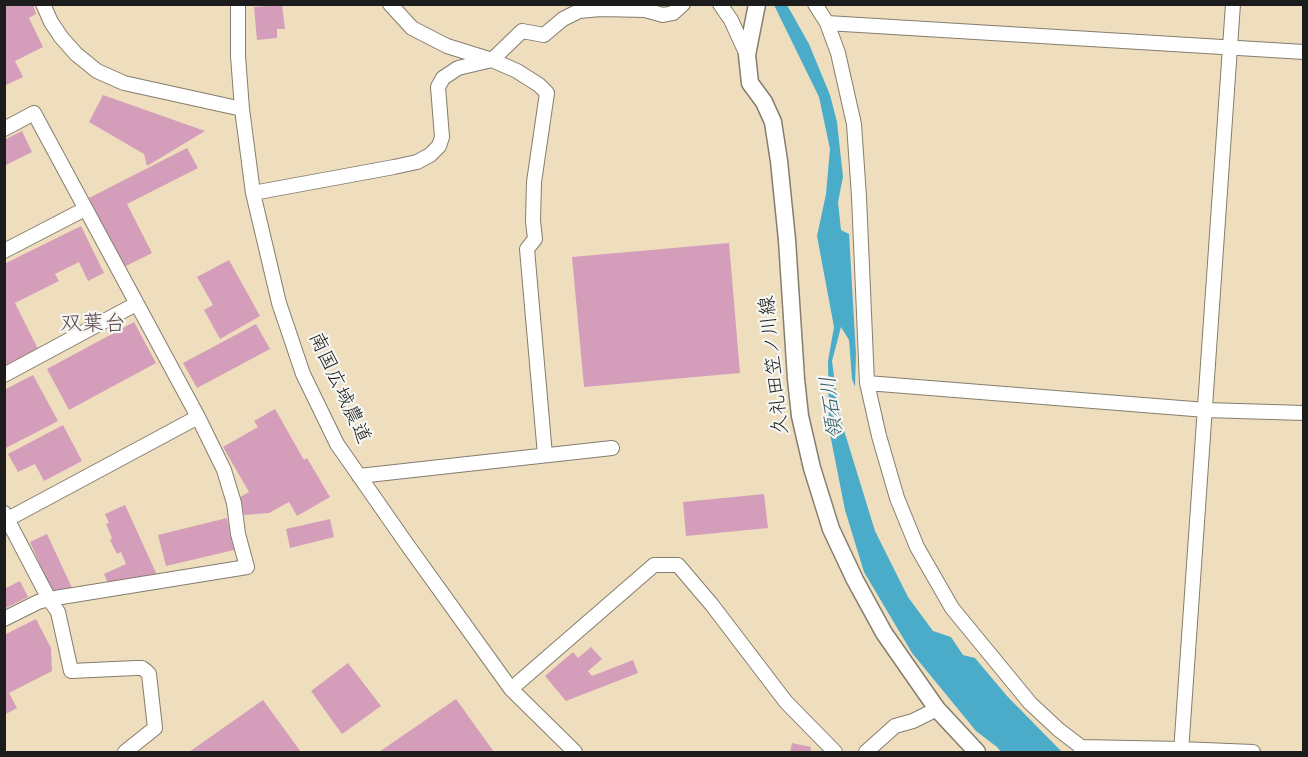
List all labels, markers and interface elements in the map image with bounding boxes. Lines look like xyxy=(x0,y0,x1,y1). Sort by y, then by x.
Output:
street label: 久礼田笠ノ川線 xyxy=(758,294,796,436)
district label: 双葉台 xyxy=(60,314,126,340)
street label: 南国広域農道 xyxy=(301,330,373,448)
water label: 領石川 xyxy=(819,374,851,440)

